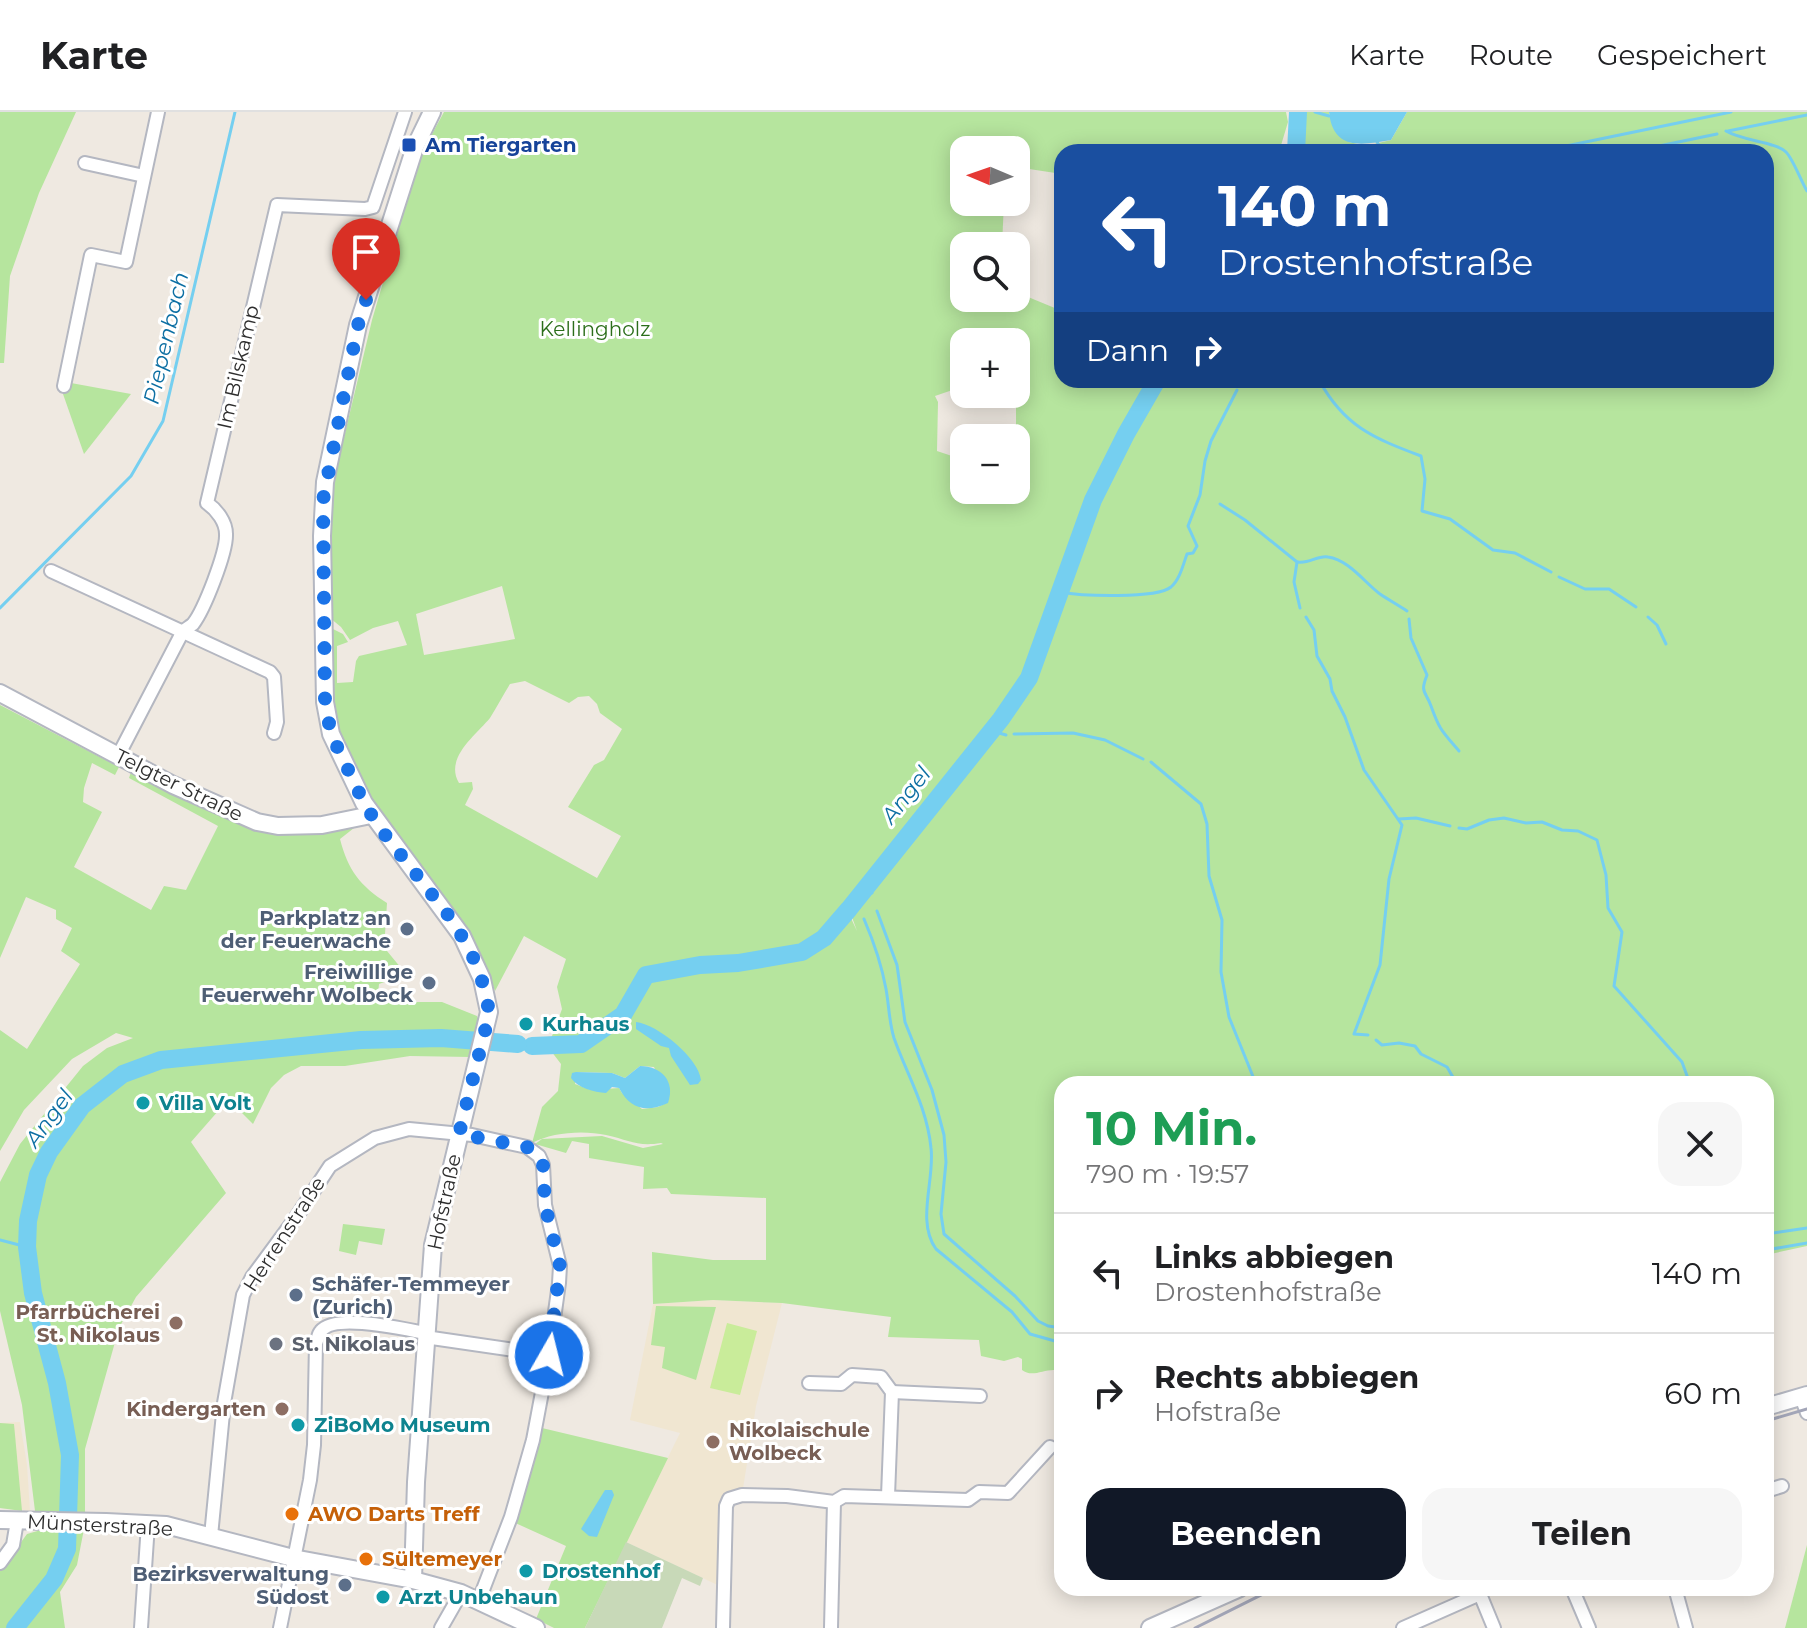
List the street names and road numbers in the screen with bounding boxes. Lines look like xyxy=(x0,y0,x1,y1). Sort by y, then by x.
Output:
street label: Im Bilskamp xyxy=(212,303,264,431)
street label: Telgter Straße xyxy=(111,744,247,826)
street label: Hofstraße xyxy=(422,1152,466,1252)
street label: Herrenstraße xyxy=(238,1172,330,1296)
street label: Münsterstraße xyxy=(26,1509,174,1541)

